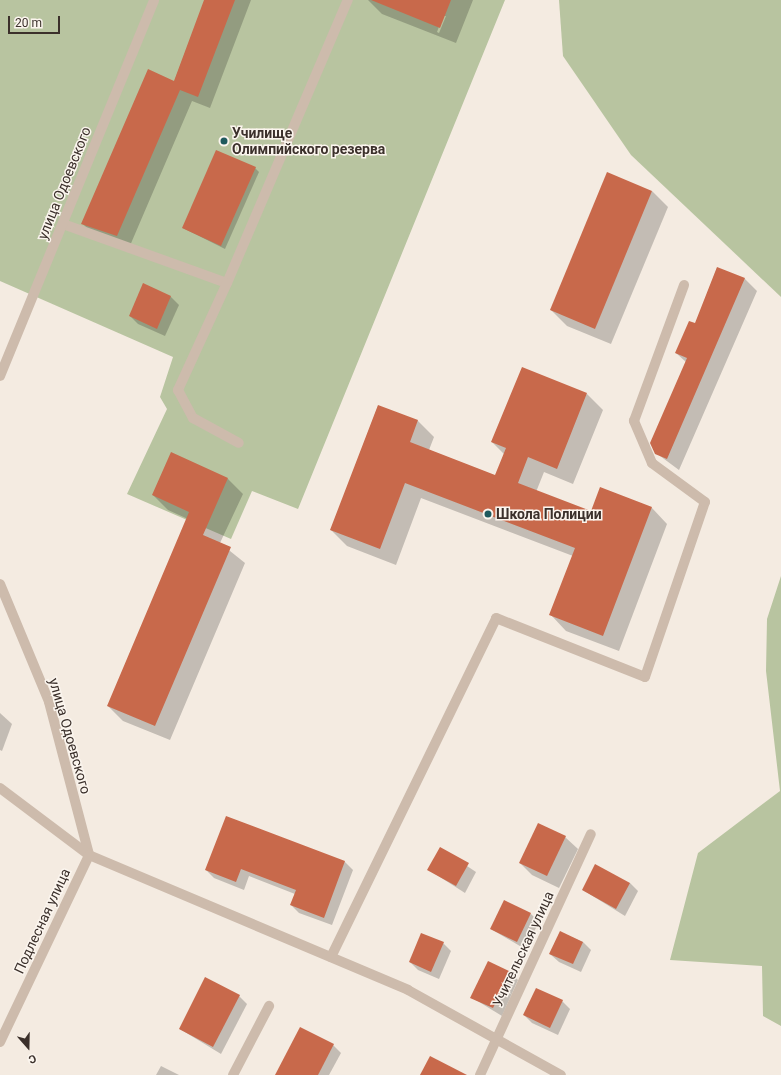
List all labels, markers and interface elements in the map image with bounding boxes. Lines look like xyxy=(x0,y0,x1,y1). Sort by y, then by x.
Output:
scale bar xyxy=(10,8,62,34)
text: 20 m xyxy=(15,16,42,30)
street label: улица Одоевского xyxy=(34,124,94,242)
place label: Училище Олимпийского резерва xyxy=(232,125,385,158)
marker: Училище Олимпийского резерва xyxy=(219,136,229,146)
place label: Школа Полиции xyxy=(496,506,602,522)
marker: Школа Полиции xyxy=(483,509,493,519)
street label: улица Одоевского xyxy=(45,676,95,796)
street label: Подлесная улица xyxy=(10,866,74,976)
street label: Учительская улица xyxy=(489,888,557,1010)
north arrow xyxy=(8,1027,48,1067)
text: С xyxy=(27,1051,38,1066)

